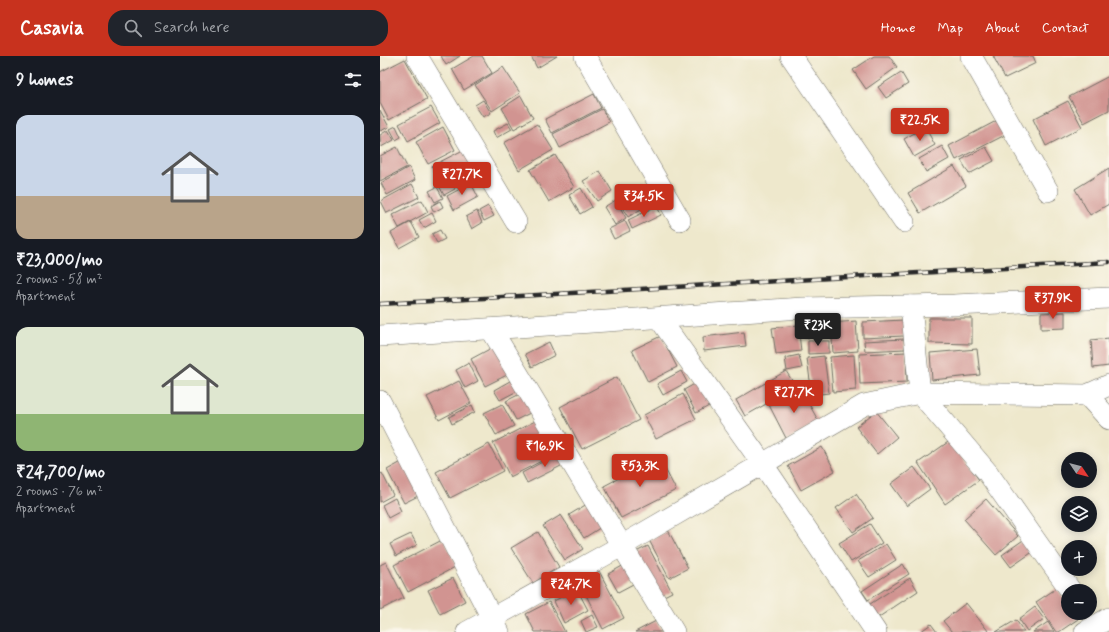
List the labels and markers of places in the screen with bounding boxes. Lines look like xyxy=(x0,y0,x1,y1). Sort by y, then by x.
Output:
pin: ₹22.5K xyxy=(887,108,953,142)
pin: ₹27.7K xyxy=(429,162,495,196)
pin: ₹34.5K xyxy=(611,184,677,218)
pin: ₹37.9K xyxy=(1020,286,1086,320)
pin: ₹23K xyxy=(794,313,842,347)
pin: ₹27.7K xyxy=(761,380,827,414)
pin: ₹16.9K xyxy=(512,434,578,468)
pin: ₹53.3K xyxy=(607,454,673,488)
pin: ₹24.7K xyxy=(538,572,604,606)

